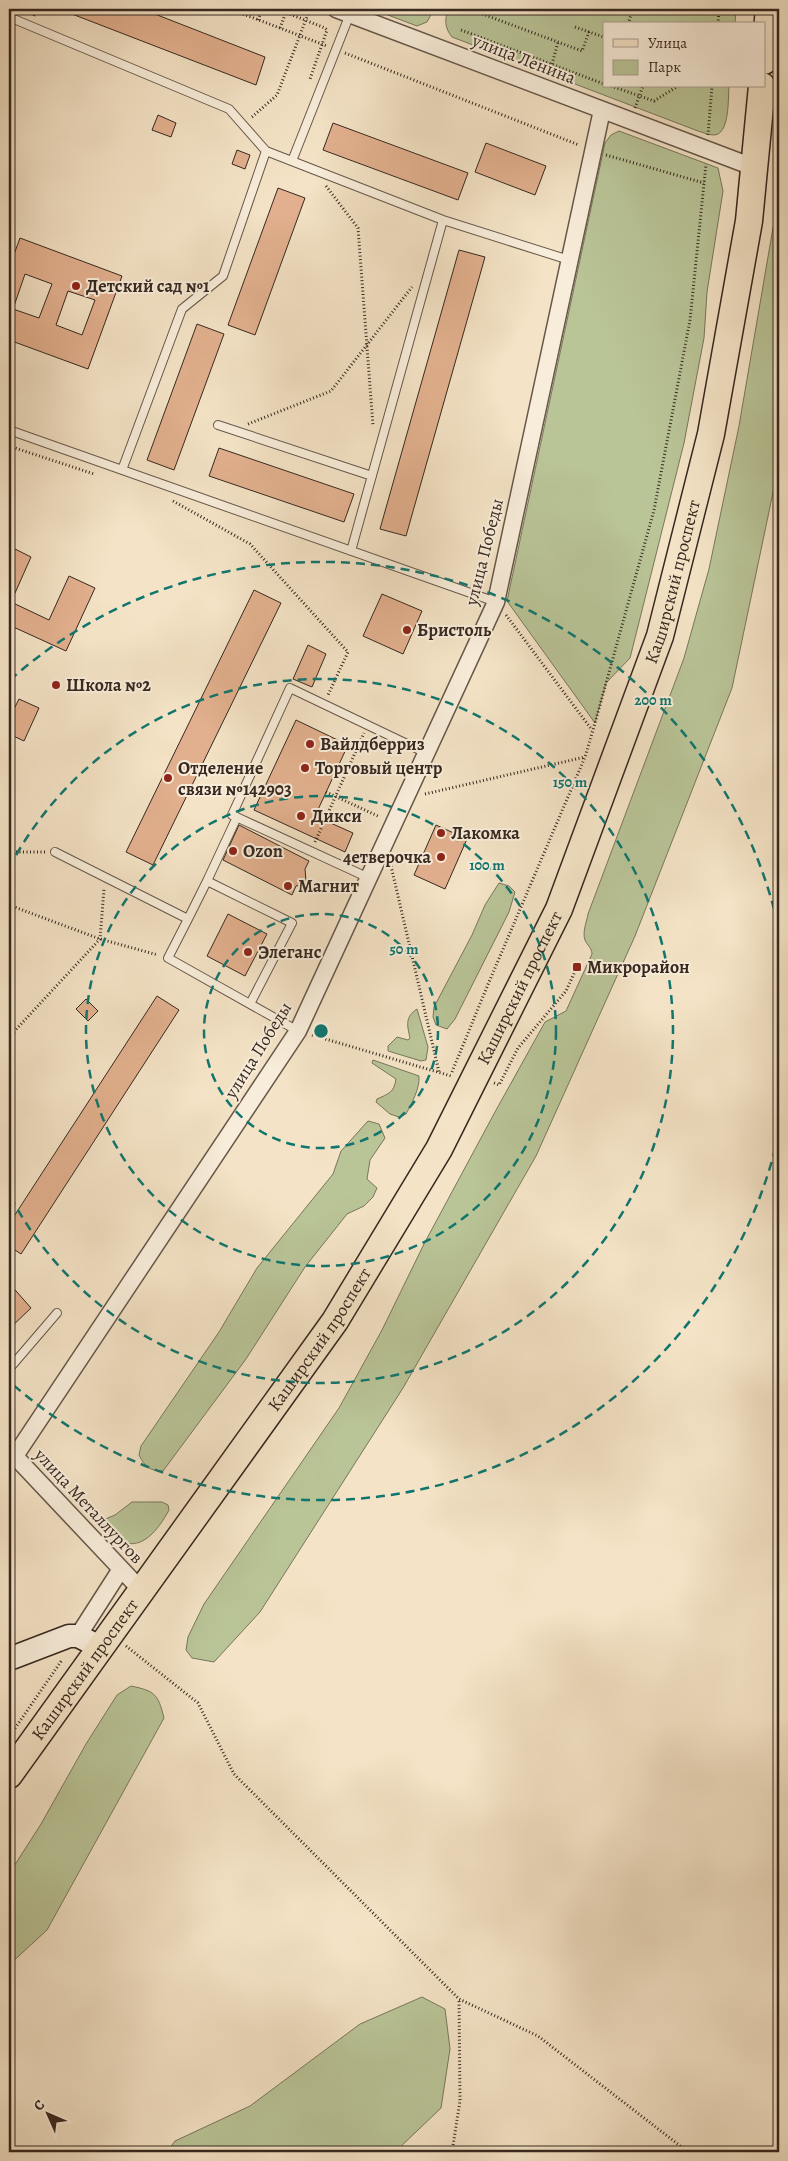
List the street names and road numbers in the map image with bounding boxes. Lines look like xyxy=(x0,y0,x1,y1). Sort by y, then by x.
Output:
street label: улица Ленина xyxy=(468,28,580,90)
street label: улица Победы xyxy=(459,496,509,609)
street label: Каширский проспект xyxy=(639,497,706,667)
street label: Каширский проспект xyxy=(471,907,568,1069)
street label: улица Победы xyxy=(218,997,297,1104)
street label: Каширский проспект xyxy=(262,1263,377,1416)
street label: улица Металлургов xyxy=(29,1442,149,1569)
street label: Каширский проспект xyxy=(26,1594,144,1745)

